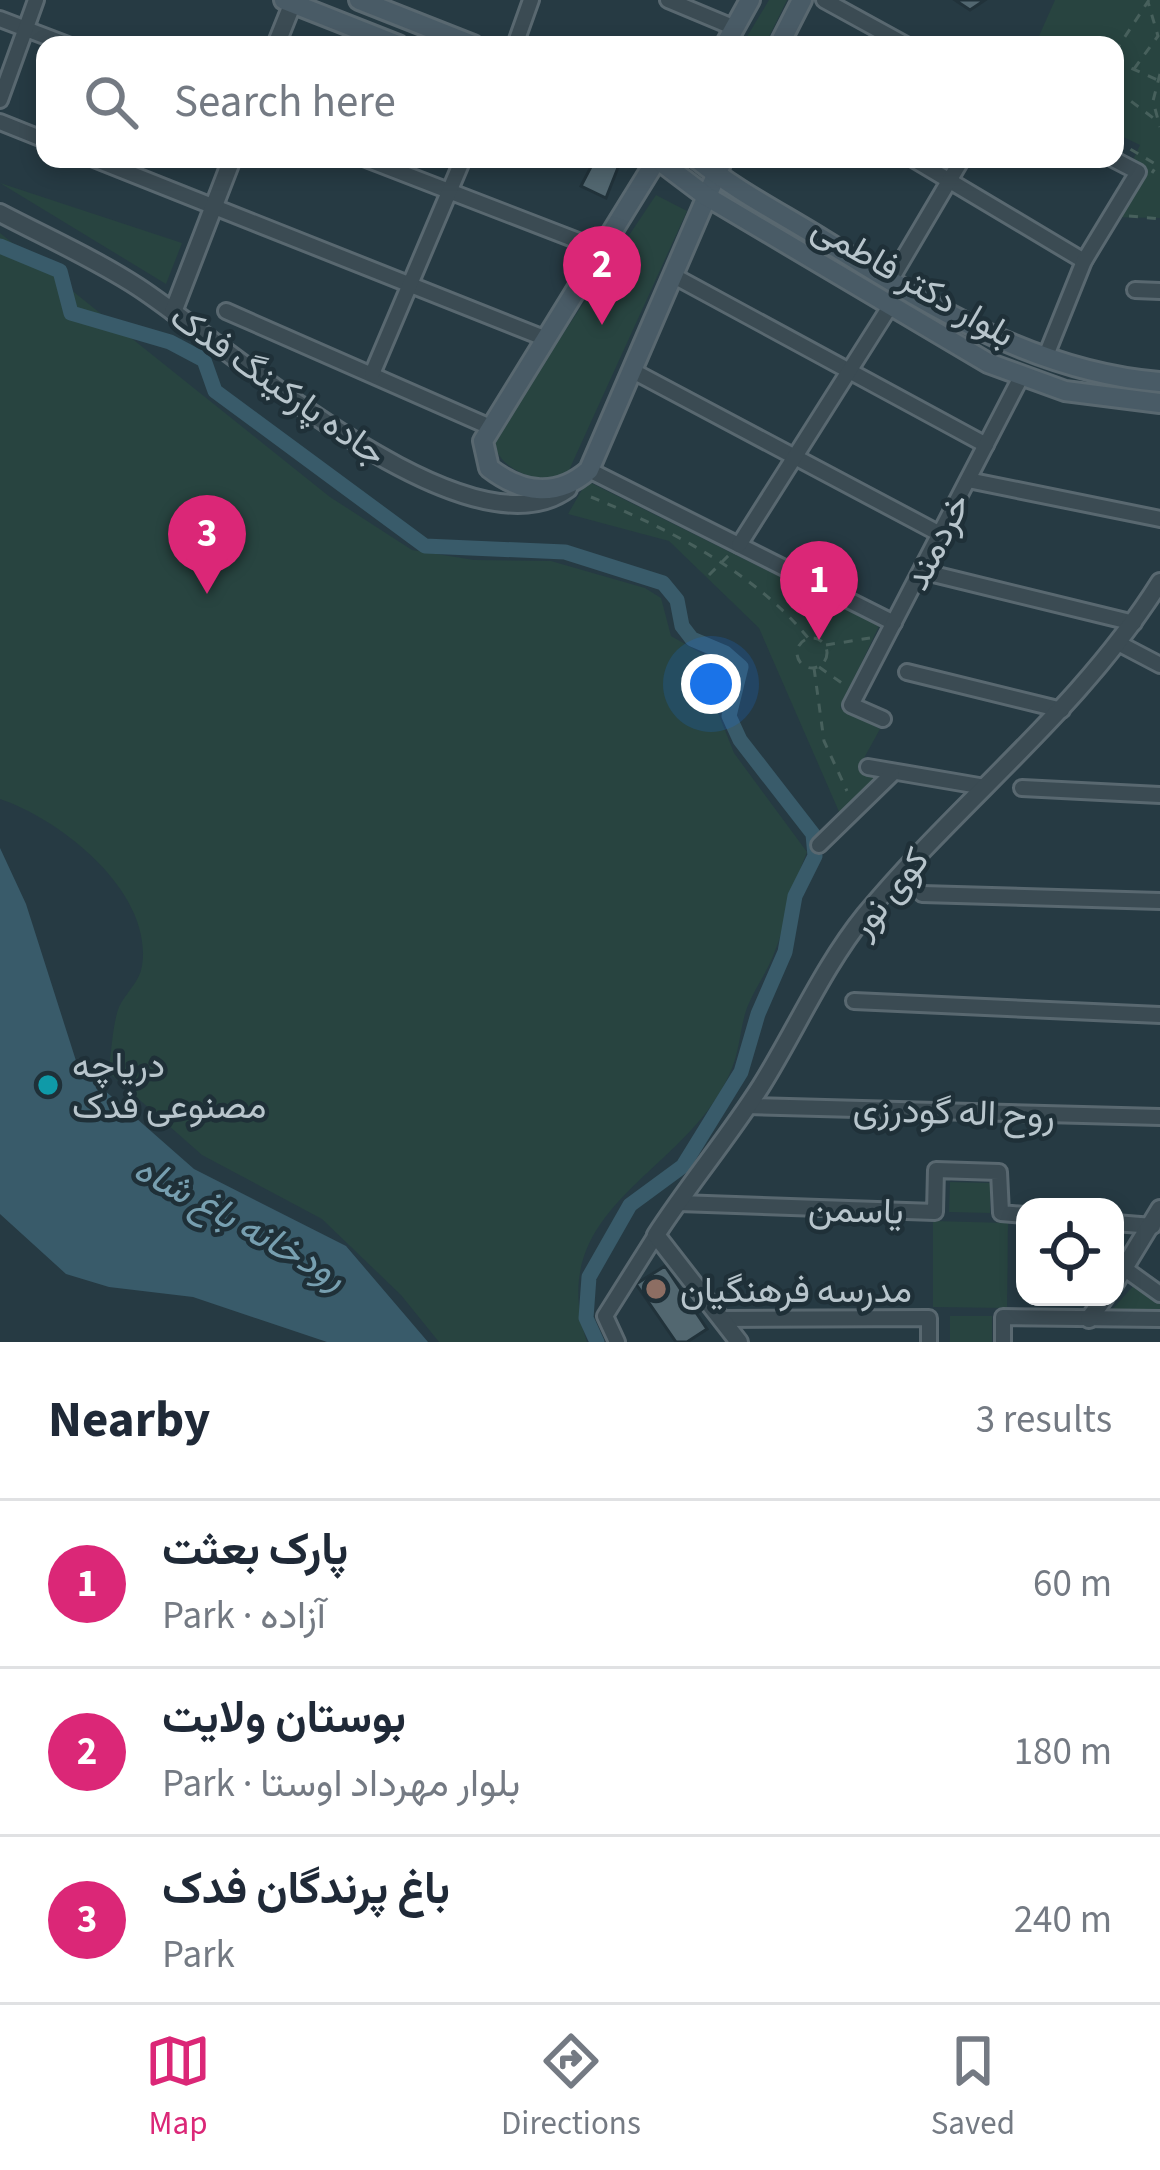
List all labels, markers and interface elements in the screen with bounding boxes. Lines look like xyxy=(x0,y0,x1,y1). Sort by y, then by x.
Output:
search box xyxy=(36,36,1124,168)
icon: search xyxy=(78,69,144,135)
text: Search here xyxy=(174,70,396,134)
street label: بلوار دکتر فاطمی xyxy=(802,203,1024,360)
pin: 2 xyxy=(563,226,641,325)
street label: جاده پارکینگ فدک xyxy=(160,292,397,479)
street label: خردمند xyxy=(891,484,983,599)
pin: 3 xyxy=(168,495,246,594)
pin: 1 xyxy=(780,541,858,640)
your location xyxy=(681,654,741,714)
street label: کوی نور xyxy=(836,837,941,950)
place label: دریاچه مصنوعی فدک xyxy=(72,1040,266,1132)
marker: دریاچه مصنوعی فدک xyxy=(35,1072,61,1098)
street label: روح اله گودرزی xyxy=(852,1083,1056,1142)
water label: رودخانه باغ شاه xyxy=(124,1141,356,1304)
street label: یاسمن xyxy=(807,1183,905,1238)
map controls xyxy=(1016,1198,1124,1306)
button: locate xyxy=(1016,1198,1124,1306)
place label: مدرسه فرهنگیان xyxy=(680,1265,912,1316)
marker: مدرسه فرهنگیان xyxy=(643,1276,669,1302)
text: Nearby xyxy=(48,1384,210,1456)
text: 3 results xyxy=(976,1392,1112,1448)
text: پارک بعثت xyxy=(162,1518,348,1582)
text: 1 xyxy=(77,1556,97,1612)
text: 60 m xyxy=(1033,1556,1112,1612)
text: Park · آزاده xyxy=(162,1588,326,1644)
text: بوستان ولایت xyxy=(162,1686,406,1750)
text: 2 xyxy=(77,1724,97,1780)
text: 180 m xyxy=(1014,1724,1112,1780)
text: Park · بلوار مهرداد اوستا xyxy=(162,1756,520,1812)
text: باغ پرندگان فدک xyxy=(162,1857,450,1921)
text: 3 xyxy=(77,1892,97,1948)
text: 240 m xyxy=(1014,1892,1112,1948)
text: Park xyxy=(162,1927,235,1983)
tab: Map xyxy=(145,2028,211,2147)
tab: Directions xyxy=(501,2028,641,2147)
tab: Saved xyxy=(931,2028,1015,2147)

